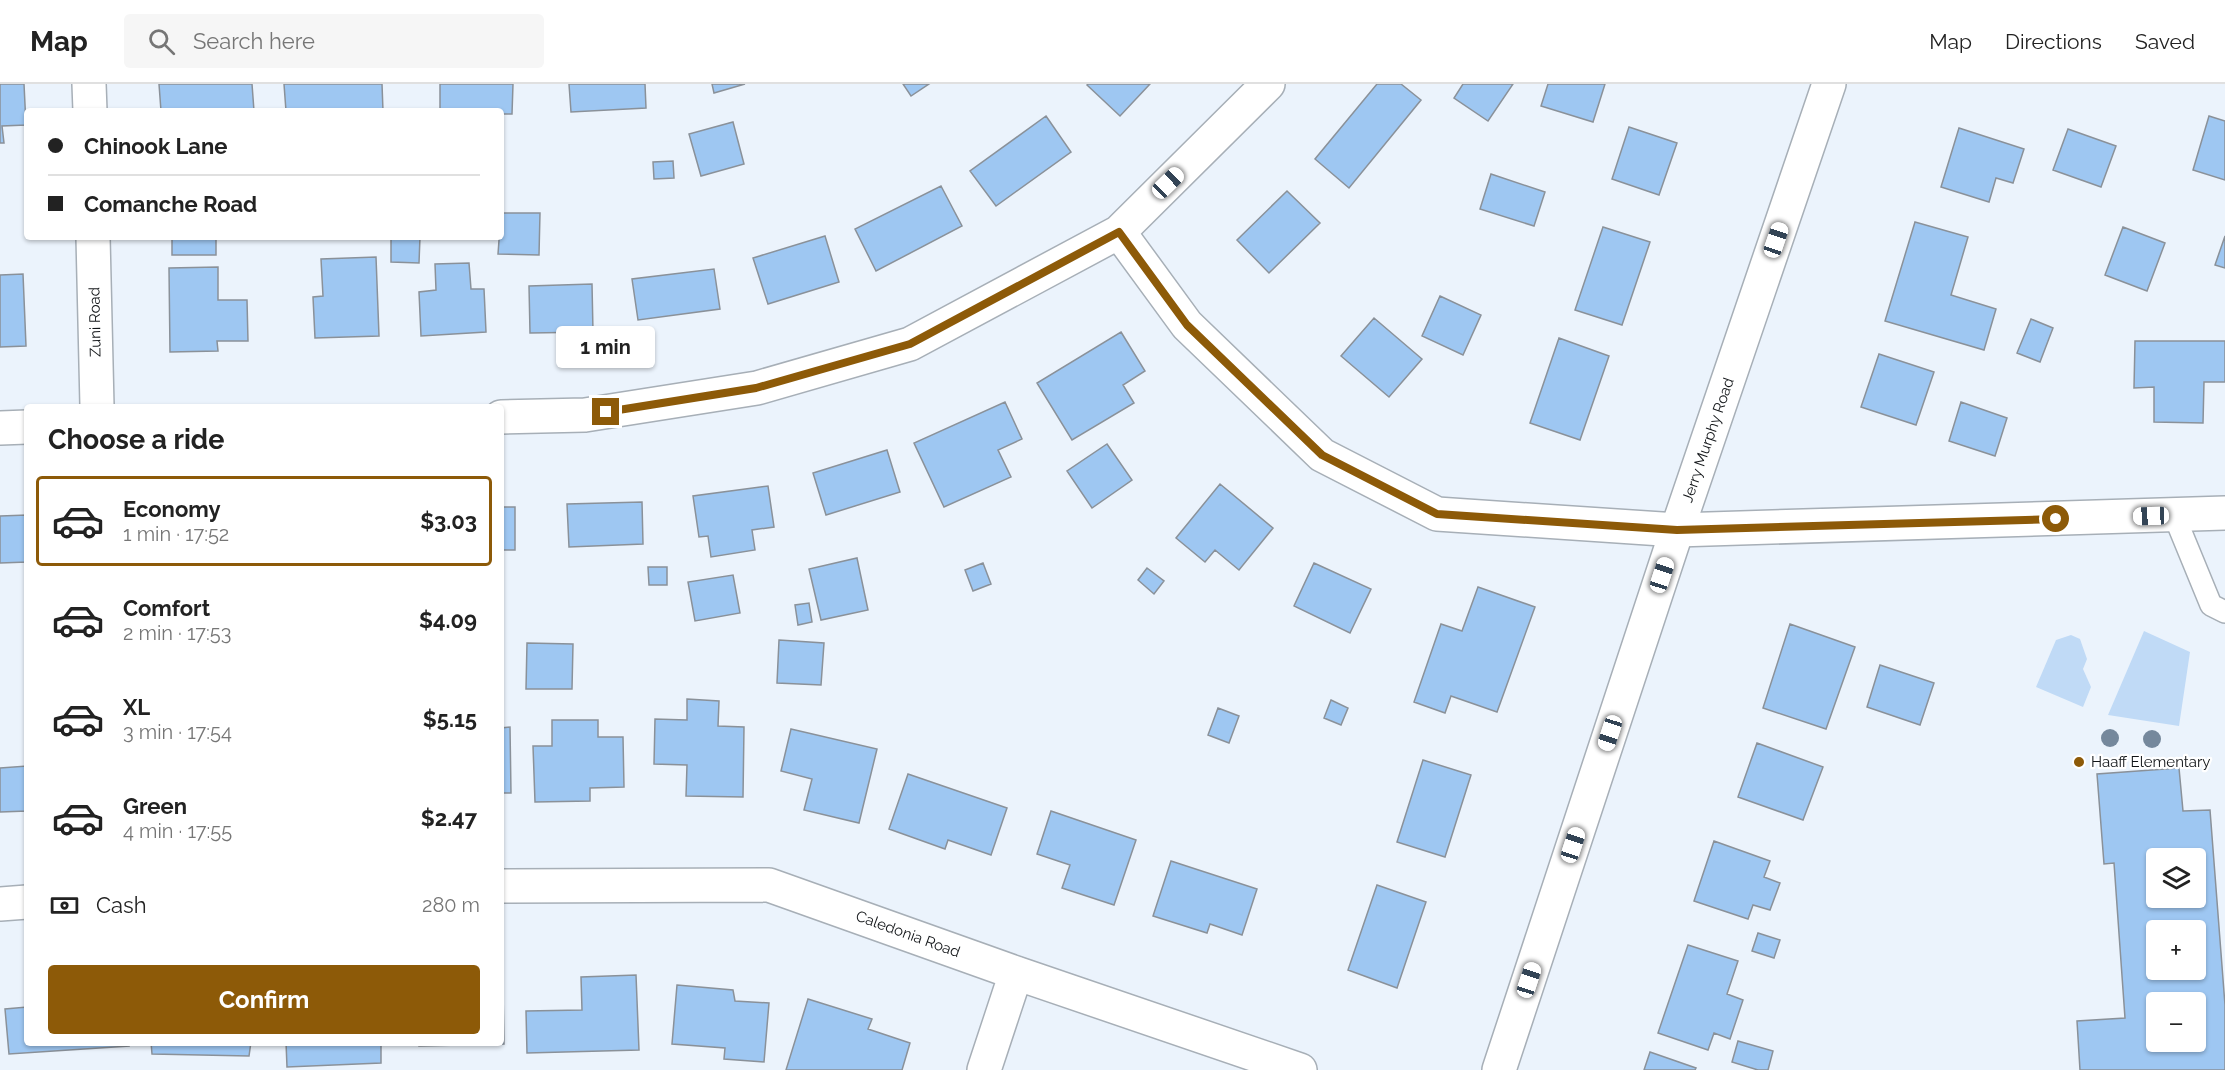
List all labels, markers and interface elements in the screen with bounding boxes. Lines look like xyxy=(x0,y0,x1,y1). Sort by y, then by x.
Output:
search box xyxy=(124,14,544,68)
text: Map xyxy=(30,25,88,58)
icon: search xyxy=(145,25,178,58)
text: Search here xyxy=(193,28,315,54)
text: Map xyxy=(1929,29,1972,54)
text: Directions xyxy=(2005,29,2102,54)
text: Saved xyxy=(2135,29,2195,54)
text: Chinook Lane xyxy=(84,133,227,159)
car xyxy=(1149,164,1187,202)
text: Comanche Road xyxy=(84,191,257,217)
car xyxy=(1762,220,1790,260)
street label: Zuni Road xyxy=(85,287,105,357)
callout: 1 min xyxy=(556,325,656,367)
text: 1 min xyxy=(580,335,631,359)
street label: Jerry Murphy Road xyxy=(1678,375,1738,505)
route end xyxy=(592,398,619,425)
text: Choose a ride xyxy=(48,424,224,455)
icon: car xyxy=(51,494,105,548)
text: Economy xyxy=(123,496,221,522)
route start xyxy=(2042,505,2069,532)
car xyxy=(2133,506,2169,526)
text: $3.03 xyxy=(420,508,477,534)
text: 1 min · 17:52 xyxy=(123,522,229,546)
car xyxy=(1648,555,1676,595)
icon: car xyxy=(51,593,105,647)
text: Comfort xyxy=(123,595,210,621)
text: $4.09 xyxy=(419,607,477,633)
text: 2 min · 17:53 xyxy=(123,621,231,645)
icon: car xyxy=(51,692,105,746)
text: XL xyxy=(123,694,150,720)
text: $5.15 xyxy=(423,706,477,732)
car xyxy=(1596,713,1624,753)
text: 3 min · 17:54 xyxy=(123,720,232,744)
place label: Haaff Elementary xyxy=(2091,753,2210,771)
marker: Haaff Elementary xyxy=(2072,755,2086,769)
icon: car xyxy=(51,791,105,845)
text: Green xyxy=(123,793,187,819)
text: $2.47 xyxy=(421,805,477,831)
text: 4 min · 17:55 xyxy=(123,819,232,843)
car xyxy=(1559,825,1587,865)
map controls xyxy=(2146,848,2206,1052)
button: layers xyxy=(2146,848,2206,908)
icon: cash xyxy=(48,889,81,922)
text: Cash xyxy=(96,892,147,918)
text: 280 m xyxy=(422,893,480,917)
street label: Caledonia Road xyxy=(853,907,963,961)
button: + xyxy=(2146,920,2206,980)
car xyxy=(1515,960,1543,1000)
button: Confirm xyxy=(48,965,480,1034)
button: − xyxy=(2146,992,2206,1052)

